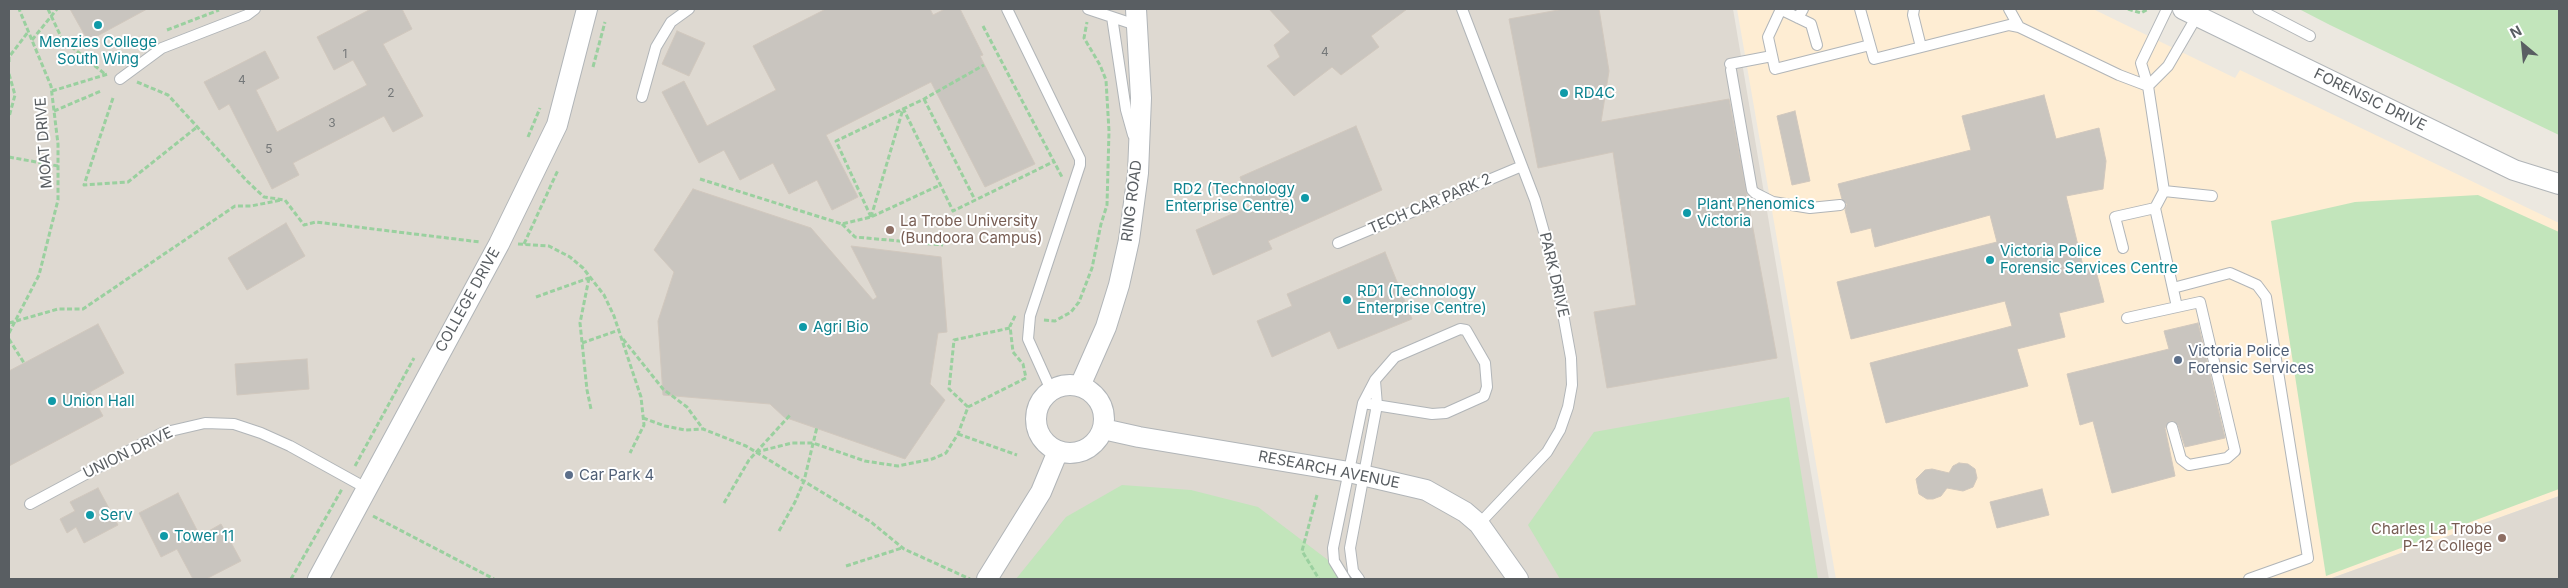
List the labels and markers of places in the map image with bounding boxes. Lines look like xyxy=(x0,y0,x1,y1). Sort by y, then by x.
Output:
marker: Menzies College South Wing xyxy=(92,19,104,31)
place label: Menzies College South Wing xyxy=(39,33,157,68)
place label: RD4C xyxy=(1574,84,1615,102)
marker: RD4C xyxy=(1558,87,1570,99)
place label: RD2 (Technology Enterprise Centre) xyxy=(1165,180,1295,215)
marker: RD2 (Technology Enterprise Centre) xyxy=(1299,192,1311,204)
place label: Plant Phenomics Victoria xyxy=(1697,195,1815,230)
marker: Plant Phenomics Victoria xyxy=(1681,207,1693,219)
place label: La Trobe University (Bundoora Campus) xyxy=(900,212,1042,247)
marker: La Trobe University (Bundoora Campus) xyxy=(884,224,896,236)
place label: Victoria Police Forensic Services Centre xyxy=(2000,242,2178,277)
marker: Victoria Police Forensic Services Centre xyxy=(1984,254,1996,266)
place label: RD1 (Technology Enterprise Centre) xyxy=(1357,282,1487,317)
marker: RD1 (Technology Enterprise Centre) xyxy=(1341,294,1353,306)
place label: Agri Bio xyxy=(813,318,869,336)
marker: Agri Bio xyxy=(797,321,809,333)
place label: Victoria Police Forensic Services xyxy=(2188,342,2314,377)
marker: Victoria Police Forensic Services xyxy=(2172,354,2184,366)
place label: Union Hall xyxy=(62,392,135,410)
marker: Union Hall xyxy=(46,395,58,407)
place label: Car Park 4 xyxy=(579,466,654,484)
marker: Car Park 4 xyxy=(563,469,575,481)
place label: Serv xyxy=(100,506,133,524)
marker: Serv xyxy=(84,509,96,521)
place label: Charles La Trobe P-12 College xyxy=(2371,520,2492,555)
place label: Tower 11 xyxy=(174,527,234,545)
marker: Tower 11 xyxy=(158,530,170,542)
marker: Charles La Trobe P-12 College xyxy=(2496,532,2508,544)

